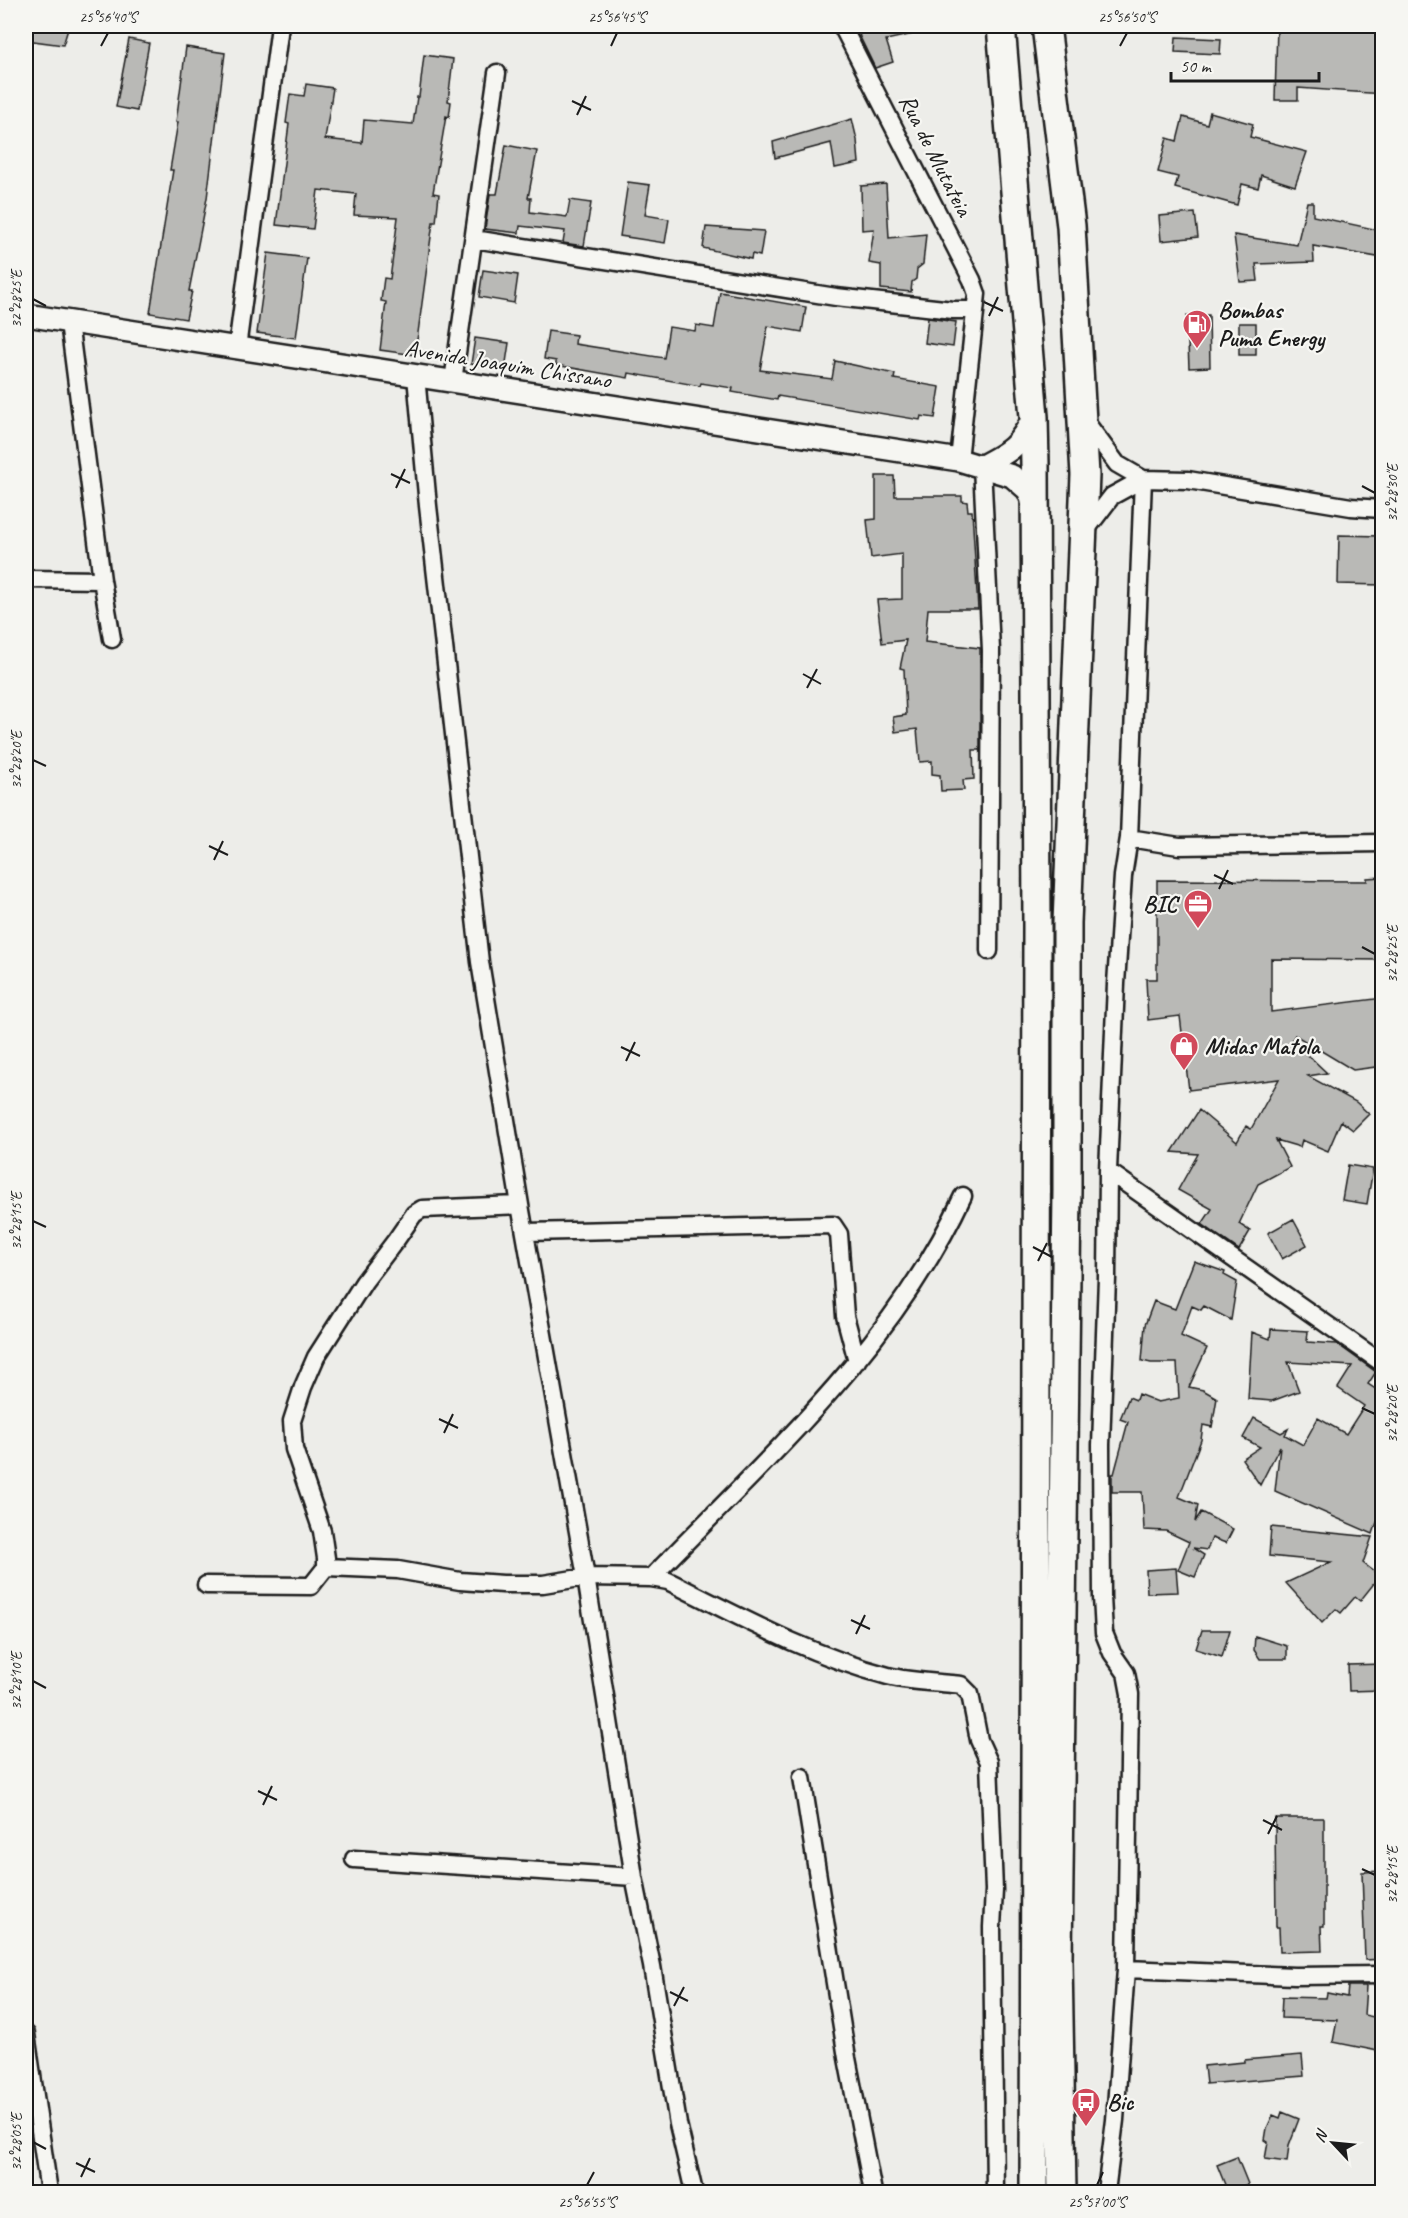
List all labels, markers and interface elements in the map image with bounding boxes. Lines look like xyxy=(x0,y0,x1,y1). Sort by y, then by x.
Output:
text: 25°56'40"S xyxy=(79,8,139,27)
text: 25°56'45"S xyxy=(588,8,648,27)
text: 25°56'50"S xyxy=(1098,8,1158,27)
scale bar xyxy=(1171,45,1320,83)
text: 50 m xyxy=(1180,55,1213,77)
street label: Rua de Mutateia xyxy=(892,89,980,222)
text: 32°28'25"E xyxy=(7,268,26,328)
place label: Bombas Puma Energy xyxy=(1218,295,1326,353)
fuel station icon: Bombas Puma Energy xyxy=(1181,308,1213,350)
street label: Avenida Joaquim Chissano xyxy=(403,333,615,395)
text: 32°28'30"E xyxy=(1383,462,1402,522)
text: 32°28'20"E xyxy=(7,729,26,789)
office icon: BIC xyxy=(1182,888,1214,930)
place label: BIC xyxy=(1143,889,1180,919)
text: 32°28'25"E xyxy=(1383,923,1402,983)
shop icon: Midas Matola xyxy=(1168,1030,1200,1072)
place label: Midas Matola xyxy=(1205,1031,1322,1061)
text: 32°28'15"E xyxy=(7,1190,26,1250)
text: 32°28'20"E xyxy=(1383,1383,1402,1443)
text: 32°28'10"E xyxy=(7,1650,26,1710)
text: 32°28'15"E xyxy=(1383,1844,1402,1904)
bus stop icon: Bic xyxy=(1070,2086,1102,2128)
place label: Bic xyxy=(1107,2087,1134,2117)
text: 32°28'05"E xyxy=(7,2111,26,2171)
north arrow xyxy=(1303,2113,1363,2173)
text: N xyxy=(1309,2125,1333,2146)
text: 25°56'55"S xyxy=(558,2193,618,2212)
text: 25°57'00"S xyxy=(1068,2193,1128,2212)

